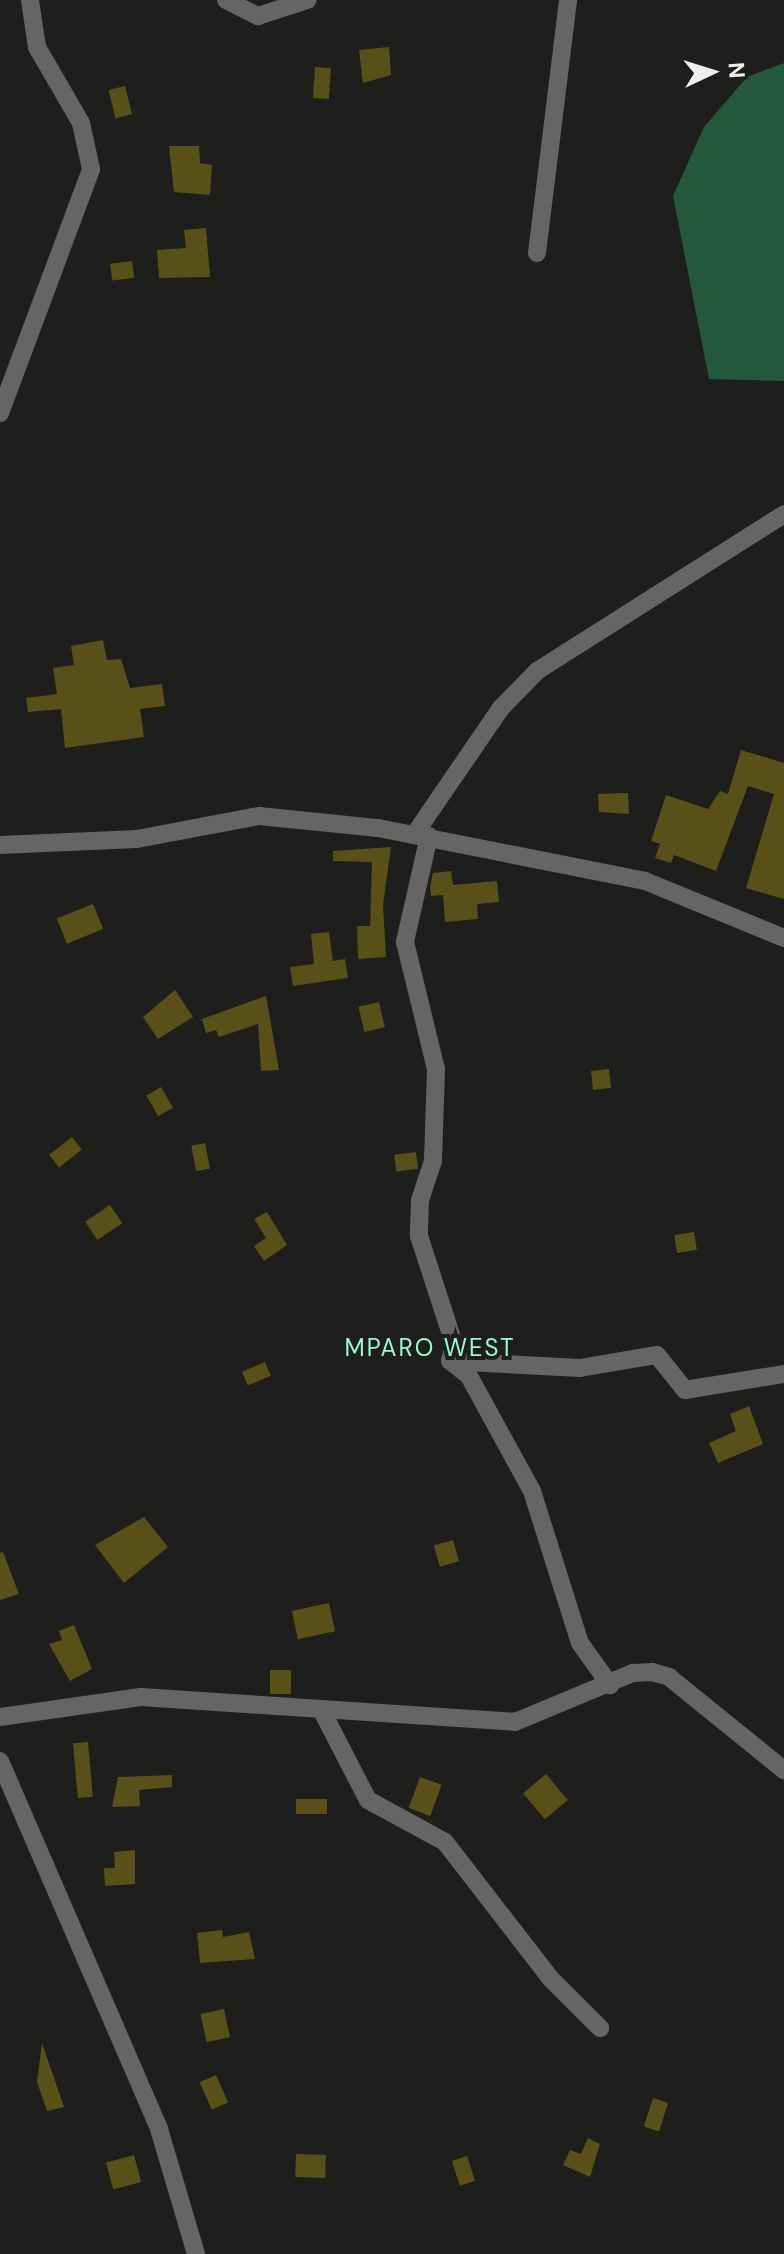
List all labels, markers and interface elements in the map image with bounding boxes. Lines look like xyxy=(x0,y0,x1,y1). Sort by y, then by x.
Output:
north arrow xyxy=(672,32,752,112)
text: N xyxy=(721,61,751,79)
district label: MPARO WEST xyxy=(345,1334,515,1362)

